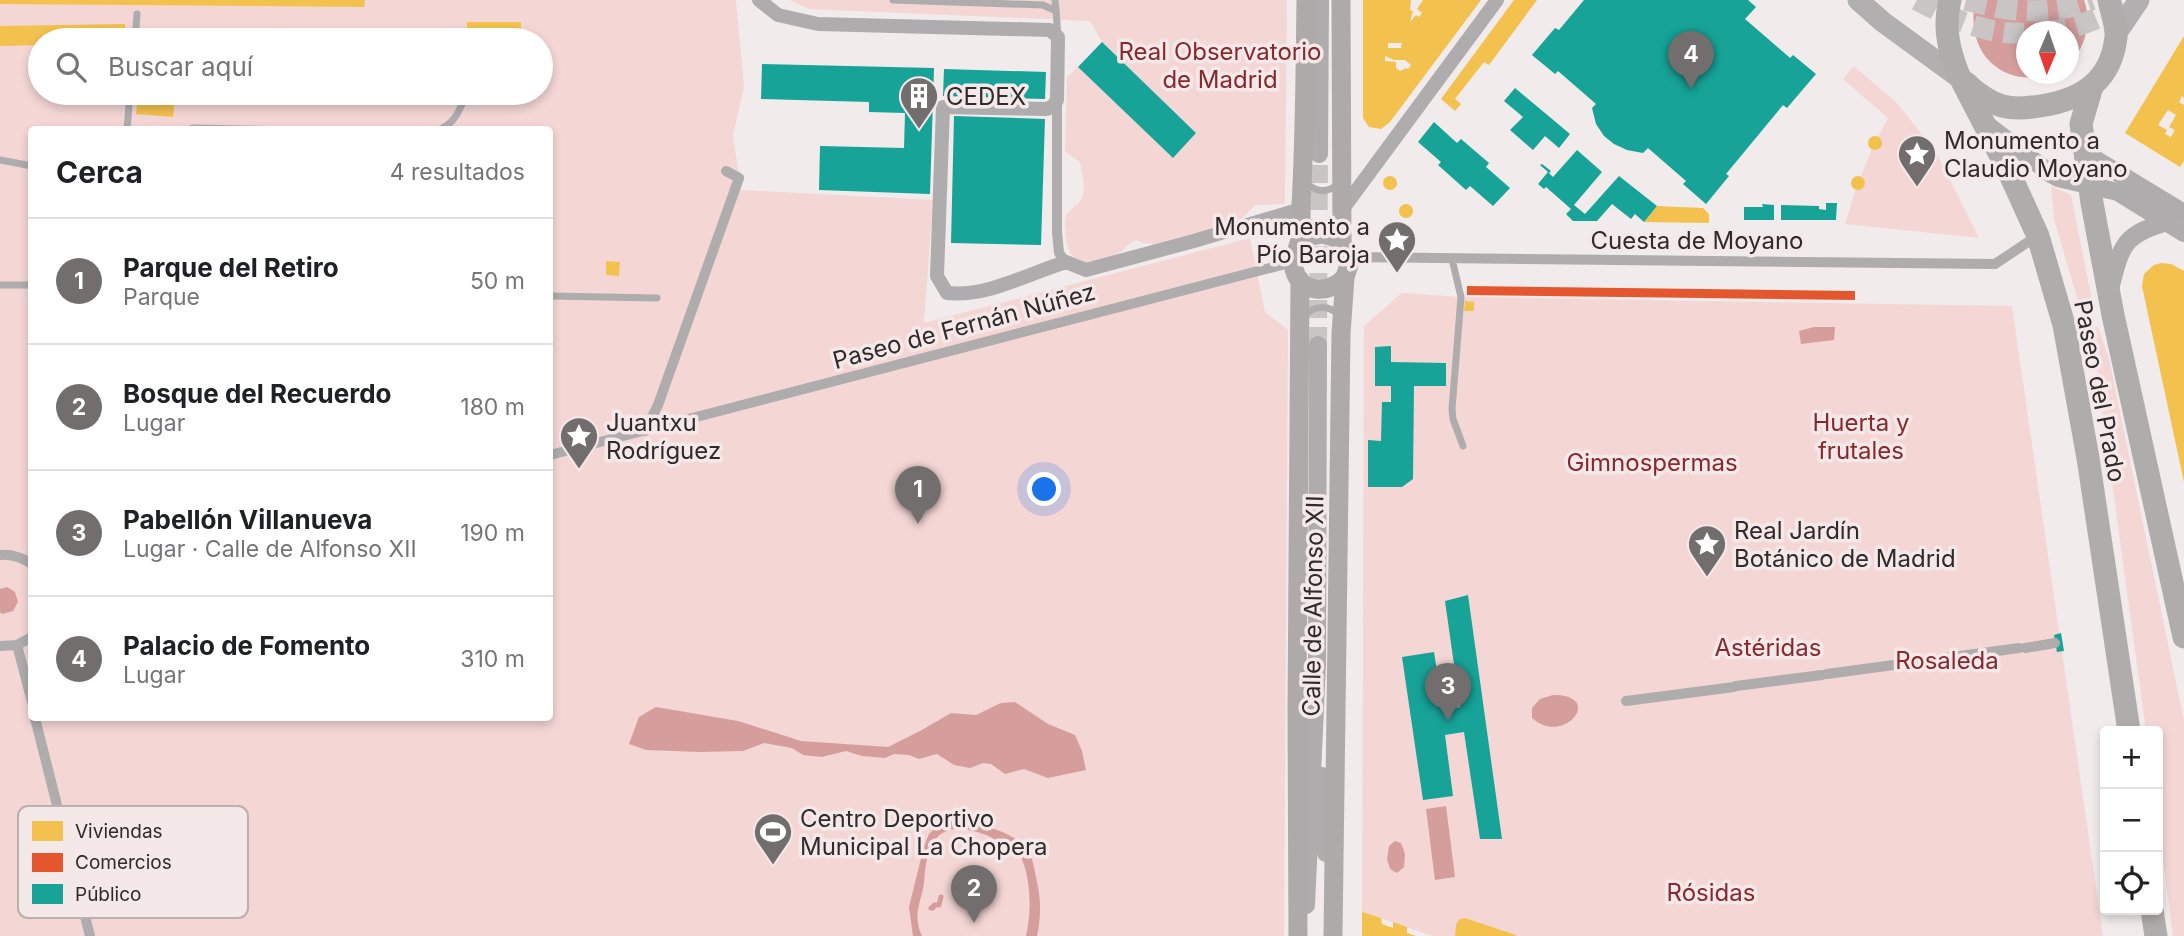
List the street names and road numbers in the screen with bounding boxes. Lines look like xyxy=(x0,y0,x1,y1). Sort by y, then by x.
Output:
street label: Cuesta de Moyano xyxy=(1590,226,1804,255)
street label: Paseo de Fernán Núñez xyxy=(830,277,1098,375)
street label: Paseo del Prado xyxy=(2068,298,2132,484)
street label: Calle de Alfonso XII xyxy=(1297,495,1329,717)

